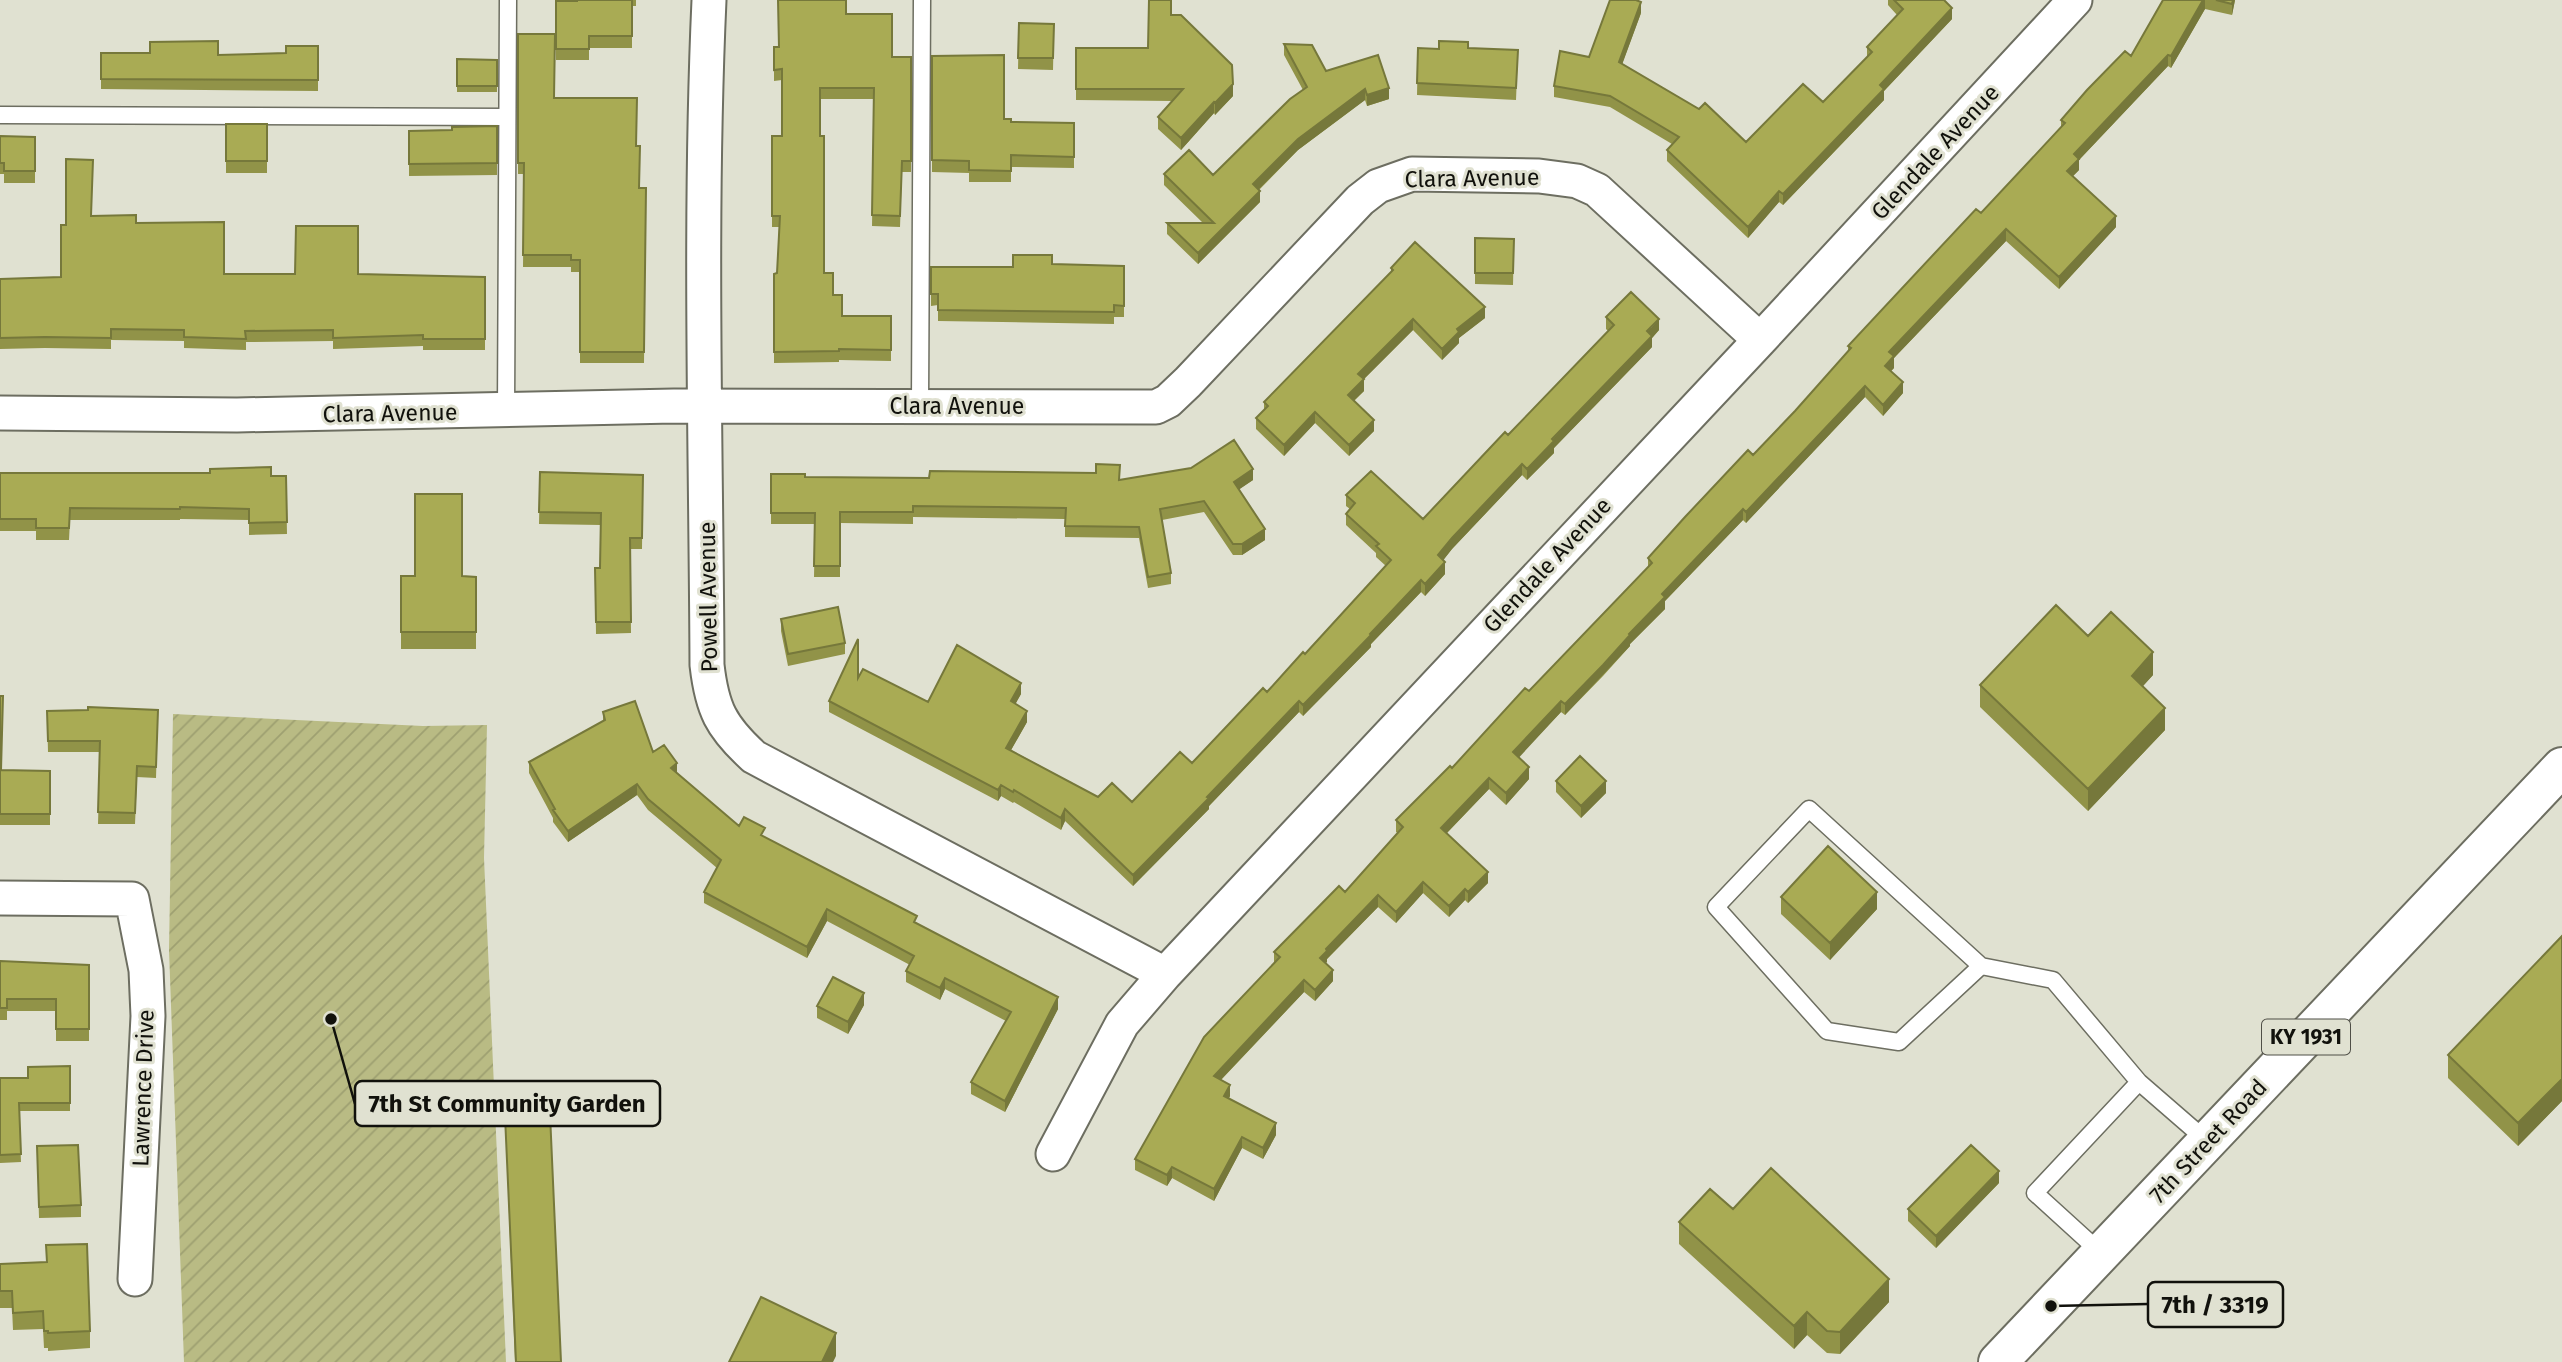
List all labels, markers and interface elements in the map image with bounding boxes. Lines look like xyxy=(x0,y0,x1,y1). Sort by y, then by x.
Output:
street label: Glendale Avenue xyxy=(1865,79,2005,225)
street label: Clara Avenue xyxy=(1404,163,1540,193)
street label: Clara Avenue xyxy=(890,392,1024,420)
street label: Clara Avenue xyxy=(322,398,458,428)
street label: Glendale Avenue xyxy=(1477,492,1617,638)
street label: Powell Avenue xyxy=(693,521,723,673)
street label: Lawrence Drive xyxy=(126,1009,160,1167)
road number: KY 1931 xyxy=(2262,1020,2350,1054)
street label: 7th Street Road xyxy=(2143,1073,2273,1209)
callout: 7th St Community Garden xyxy=(355,1081,660,1126)
text: 7th St Community Garden xyxy=(368,1090,646,1118)
callout: 7th / 3319 xyxy=(2148,1282,2283,1327)
text: 7th / 3319 xyxy=(2161,1291,2269,1319)

